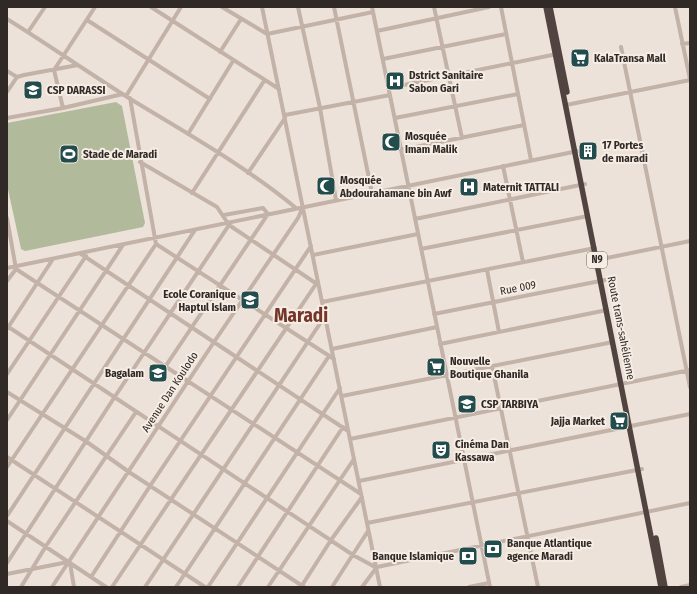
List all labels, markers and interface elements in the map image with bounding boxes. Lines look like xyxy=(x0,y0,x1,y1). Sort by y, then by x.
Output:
supermarket icon: KalaTransa Mall xyxy=(569,47,591,69)
place label: KalaTransa Mall xyxy=(594,52,667,65)
place label: Dstrict Sanitaire Sabon Gari xyxy=(409,69,484,95)
hospital icon: Dstrict Sanitaire Sabon Gari xyxy=(384,70,406,92)
school or university icon: CSP DARASSI xyxy=(22,79,44,101)
place label: CSP DARASSI xyxy=(47,84,106,97)
place label: Mosquée Imam Malik xyxy=(405,130,458,156)
mosque icon: Mosquée Imam Malik xyxy=(380,131,402,153)
place label: 17 Portes de maradi xyxy=(602,139,648,165)
building icon: 17 Portes de maradi xyxy=(577,140,599,162)
sports icon: Stade de Maradi xyxy=(58,143,80,165)
place label: Stade de Maradi xyxy=(83,148,157,161)
place label: Mosquée Abdourahamane bin Awf xyxy=(339,174,453,200)
mosque icon: Mosquée Abdourahamane bin Awf xyxy=(315,175,337,197)
hospital icon: Maternit TATTALI xyxy=(458,176,480,198)
place label: Maternit TATTALI xyxy=(483,181,559,194)
road number: N9 xyxy=(587,252,607,268)
street label: Route trans-sahélienne xyxy=(605,275,637,381)
street label: Rue 009 xyxy=(499,278,537,298)
place label: Ecole Coranique Haptul Islam xyxy=(163,288,236,314)
school or university icon: Ecole Coranique Haptul Islam xyxy=(239,289,261,311)
district label: Maradi xyxy=(274,304,328,327)
street label: Avenue Dan Koulodo xyxy=(139,349,201,435)
place label: Nouvelle Boutique Ghanila xyxy=(450,355,529,381)
supermarket icon: Nouvelle Boutique Ghanila xyxy=(425,356,447,378)
school or university icon: Bagalam xyxy=(147,362,169,384)
place label: Bagalam xyxy=(105,367,144,380)
school or university icon: CSP TARBIYA xyxy=(456,393,478,415)
place label: CSP TARBIYA xyxy=(481,398,539,411)
supermarket icon: Jajja Market xyxy=(608,410,630,432)
place label: Jajja Market xyxy=(550,415,605,428)
place label: Cinéma Dan Kassawa xyxy=(455,438,509,464)
theatre icon: Cinéma Dan Kassawa xyxy=(430,439,452,461)
place label: Banque Atlantique agence Maradi xyxy=(507,537,592,563)
bank icon: Banque Atlantique agence Maradi xyxy=(482,538,504,560)
bank icon: Banque Islamique xyxy=(457,545,479,567)
place label: Banque Islamique xyxy=(372,550,454,563)

